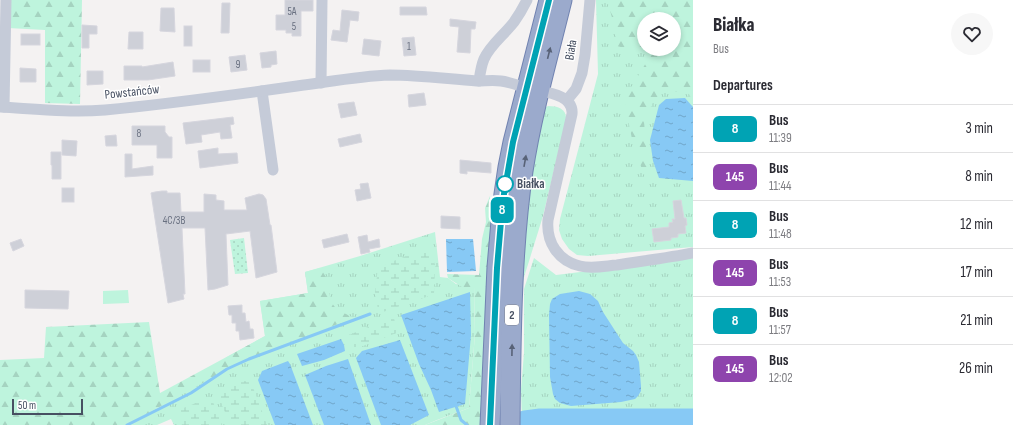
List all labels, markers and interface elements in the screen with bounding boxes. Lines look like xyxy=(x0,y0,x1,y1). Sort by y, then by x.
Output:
house number: 5A xyxy=(287,5,297,18)
map controls xyxy=(637,12,681,56)
button: layers xyxy=(637,12,681,56)
button: heart xyxy=(951,13,993,55)
text: Białka xyxy=(713,14,755,37)
house number: 5 xyxy=(292,20,296,33)
street label: Biała xyxy=(561,39,581,61)
house number: 1 xyxy=(407,40,411,53)
text: Bus xyxy=(713,41,729,57)
one-way arrow xyxy=(546,47,552,59)
house number: 9 xyxy=(236,58,241,71)
text: Departures xyxy=(713,76,773,95)
street label: Powstańców xyxy=(104,81,161,103)
text: Bus xyxy=(769,111,788,130)
text: 3 min xyxy=(965,119,993,138)
text: 8 xyxy=(732,120,738,137)
house number: 8 xyxy=(137,127,142,140)
text: 11:39 xyxy=(769,130,792,146)
one-way arrow xyxy=(522,155,528,167)
text: Bus xyxy=(769,159,788,178)
text: 8 min xyxy=(965,167,993,186)
text: 145 xyxy=(726,168,744,185)
marker: Białka xyxy=(496,175,514,193)
place label: Białka xyxy=(517,176,545,192)
text: 11:44 xyxy=(769,178,791,194)
line badge: 8 xyxy=(489,197,515,223)
text: 8 xyxy=(499,201,505,218)
text: Bus xyxy=(769,207,788,226)
house number: 4C/3B xyxy=(163,214,185,227)
text: 12 min xyxy=(960,215,993,234)
text: 8 xyxy=(732,216,738,233)
text: 11:48 xyxy=(769,226,792,242)
text: Bus xyxy=(769,255,788,274)
text: 17 min xyxy=(961,263,993,282)
text: 145 xyxy=(726,264,744,281)
text: 11:53 xyxy=(769,274,791,290)
text: Bus xyxy=(769,303,788,322)
road number: 2 xyxy=(505,305,519,325)
text: 21 min xyxy=(960,311,993,330)
text: 8 xyxy=(732,312,738,329)
text: 11:57 xyxy=(769,322,791,338)
one-way arrow xyxy=(508,344,515,356)
text: Bus xyxy=(769,351,788,370)
text: 26 min xyxy=(959,359,993,378)
text: 145 xyxy=(726,360,744,377)
text: 12:02 xyxy=(769,370,793,386)
scale bar xyxy=(12,397,83,416)
text: 50 m xyxy=(18,399,36,412)

